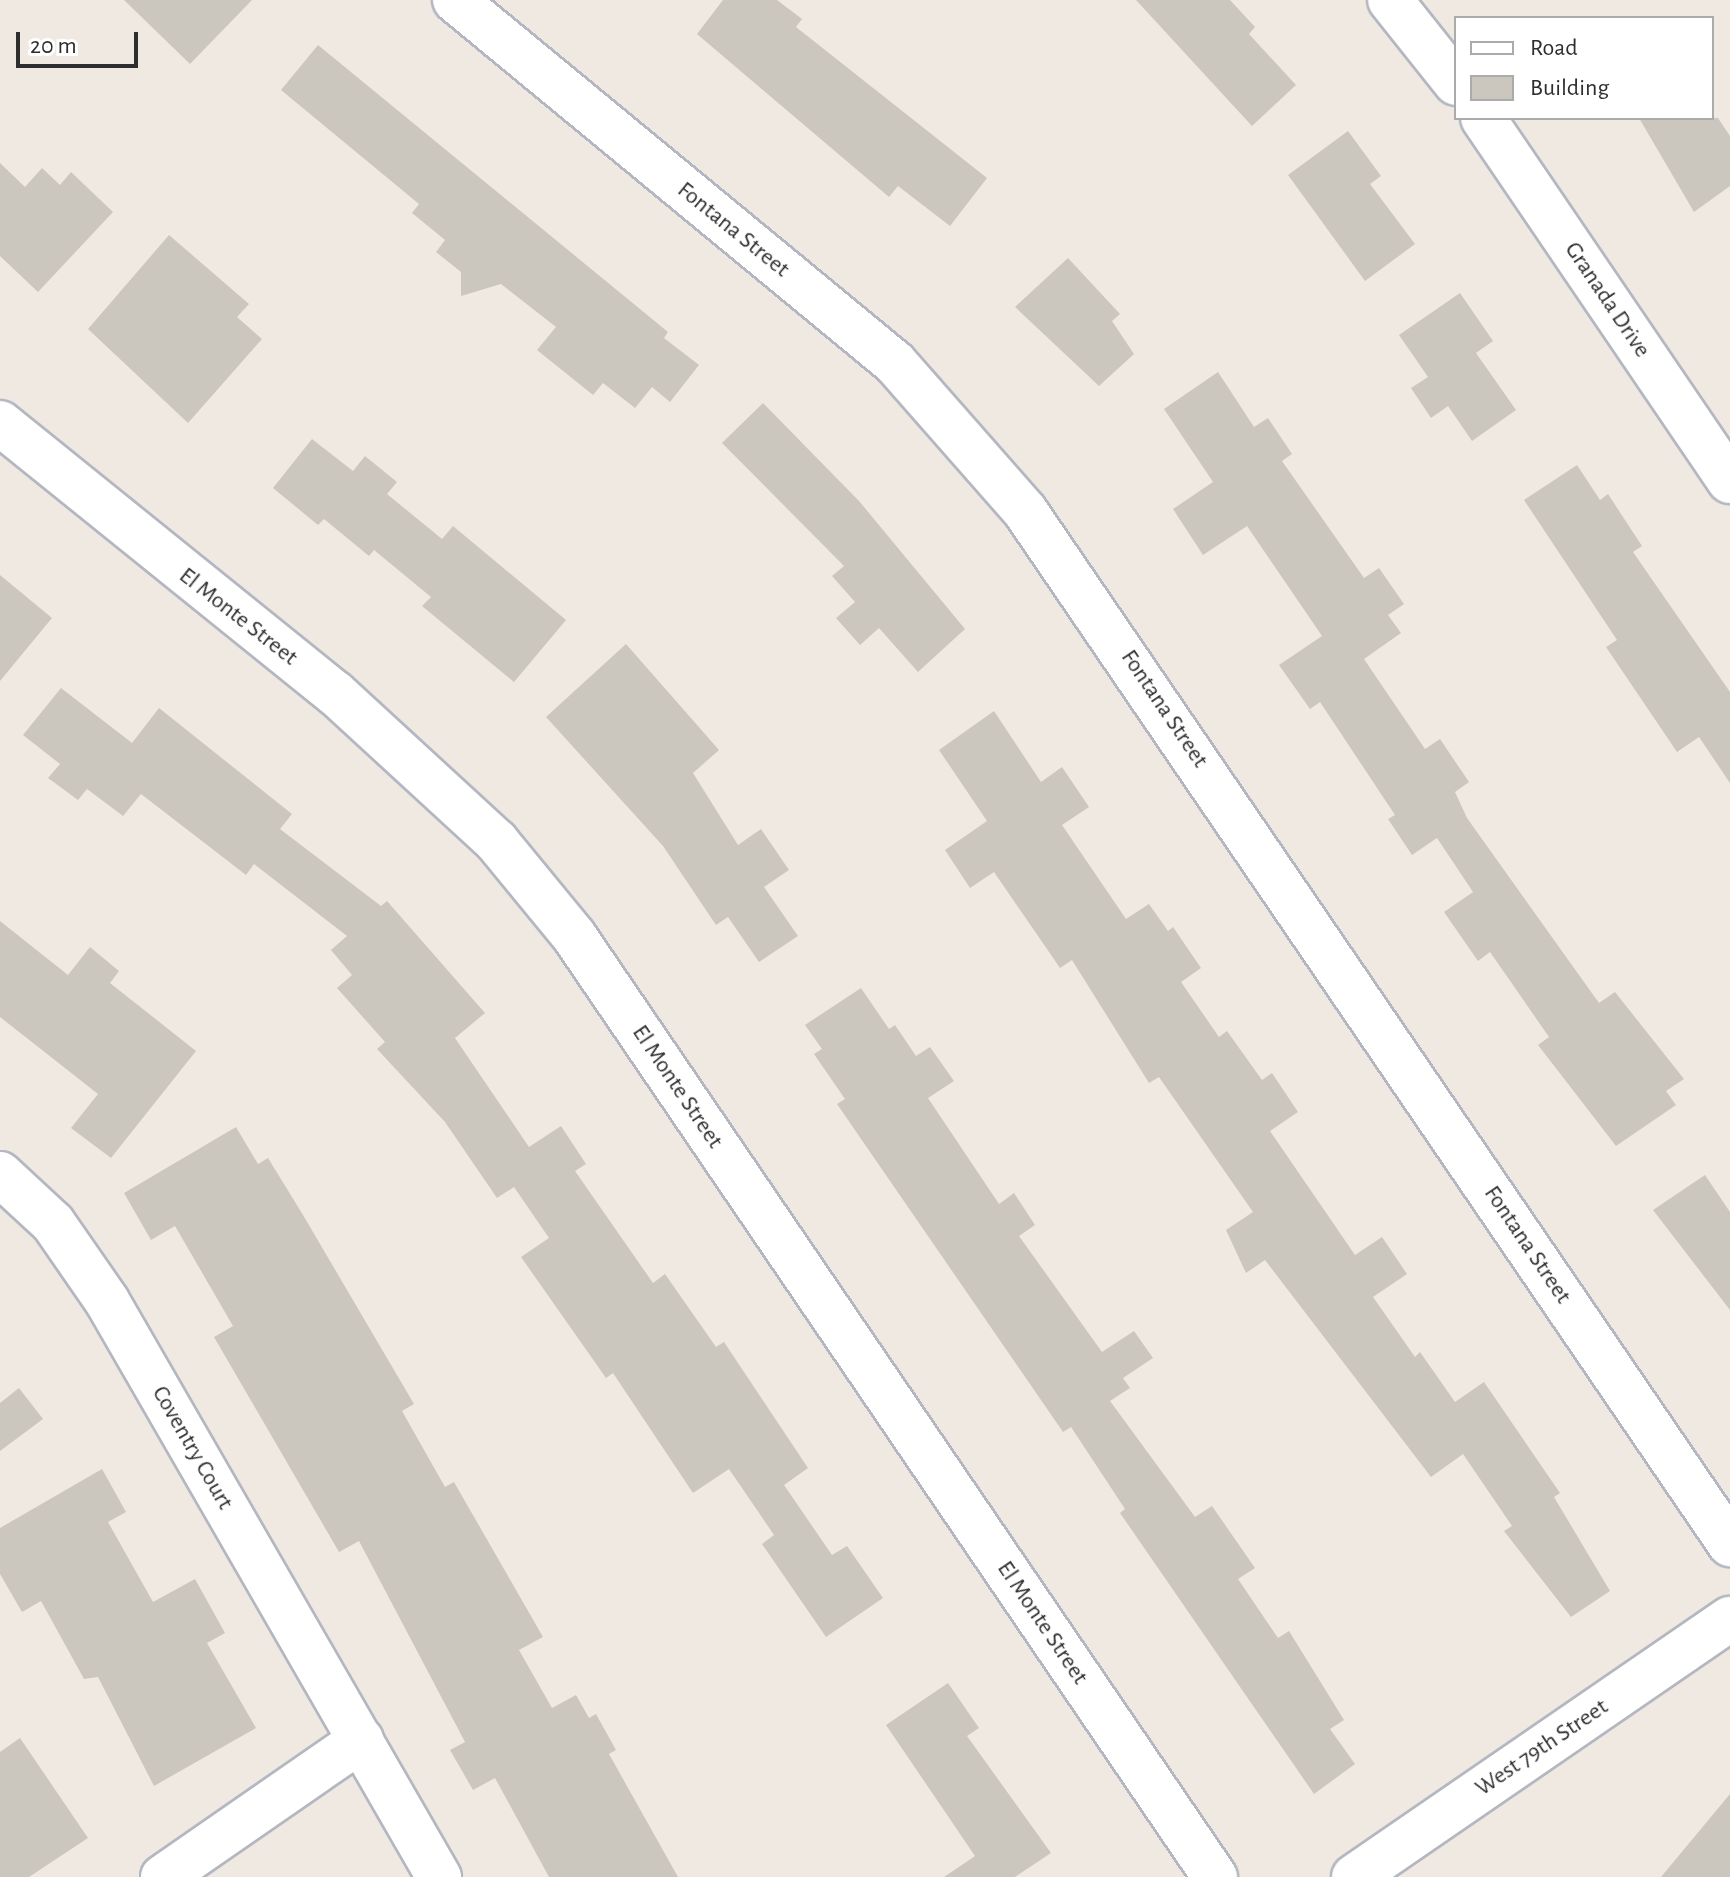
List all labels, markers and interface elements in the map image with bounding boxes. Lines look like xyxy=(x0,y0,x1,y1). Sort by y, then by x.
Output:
scale bar xyxy=(20,16,142,66)
legend xyxy=(1454,16,1714,120)
text: 20 m xyxy=(30,34,77,58)
text: Road xyxy=(1530,36,1578,60)
text: Building xyxy=(1530,76,1609,100)
street label: Fontana Street xyxy=(671,176,795,284)
street label: Granada Drive xyxy=(1558,237,1656,363)
street label: El Monte Street xyxy=(173,562,303,672)
street label: Fontana Street xyxy=(1114,645,1214,773)
street label: El Monte Street xyxy=(625,1020,729,1154)
street label: Fontana Street xyxy=(1477,1181,1577,1309)
street label: Coventry Court xyxy=(145,1381,239,1515)
street label: El Monte Street xyxy=(990,1556,1094,1690)
street label: West 79th Street xyxy=(1470,1693,1614,1803)

